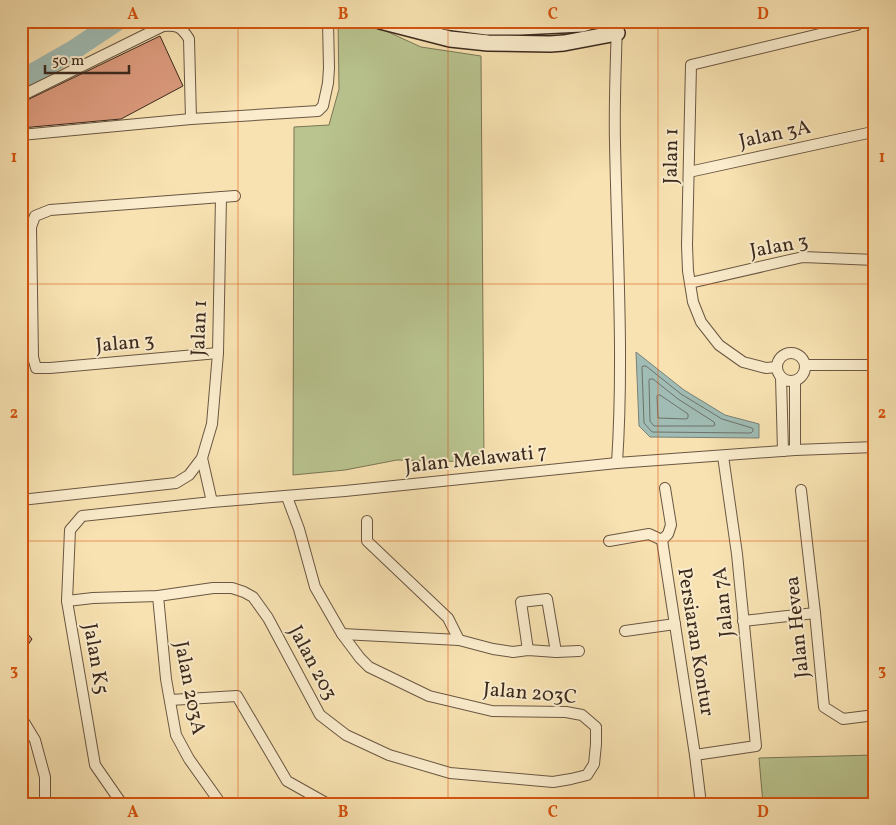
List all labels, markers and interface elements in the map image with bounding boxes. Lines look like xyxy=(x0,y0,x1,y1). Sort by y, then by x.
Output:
text: A xyxy=(127,4,139,26)
text: B xyxy=(338,4,349,26)
text: C xyxy=(548,4,558,26)
text: D xyxy=(757,4,769,26)
scale bar xyxy=(45,42,129,74)
text: 50 m xyxy=(52,51,84,72)
street label: Jalan 3A xyxy=(737,114,813,156)
street label: Jalan 1 xyxy=(658,128,686,184)
text: 1 xyxy=(11,147,17,169)
text: 1 xyxy=(879,147,885,169)
street label: Jalan 3 xyxy=(748,228,810,266)
street label: Jalan 1 xyxy=(185,299,215,357)
street label: Jalan 3 xyxy=(95,327,155,361)
text: 2 xyxy=(10,403,18,425)
text: 2 xyxy=(878,403,886,425)
street label: Jalan Melawati 7 xyxy=(403,439,549,481)
street label: Persiaran Kontur xyxy=(669,566,721,718)
street label: Jalan 7A xyxy=(706,566,742,638)
street label: Jalan Hevea xyxy=(779,574,817,679)
street label: Jalan K5 xyxy=(75,621,115,697)
street label: Jalan 203 xyxy=(281,621,343,705)
street label: Jalan 203A xyxy=(166,639,212,737)
text: 3 xyxy=(10,660,18,682)
text: 3 xyxy=(878,660,886,682)
street label: Jalan 203C xyxy=(482,676,578,712)
text: A xyxy=(127,802,139,824)
text: B xyxy=(338,802,349,824)
text: C xyxy=(548,802,558,824)
text: D xyxy=(757,802,769,824)

